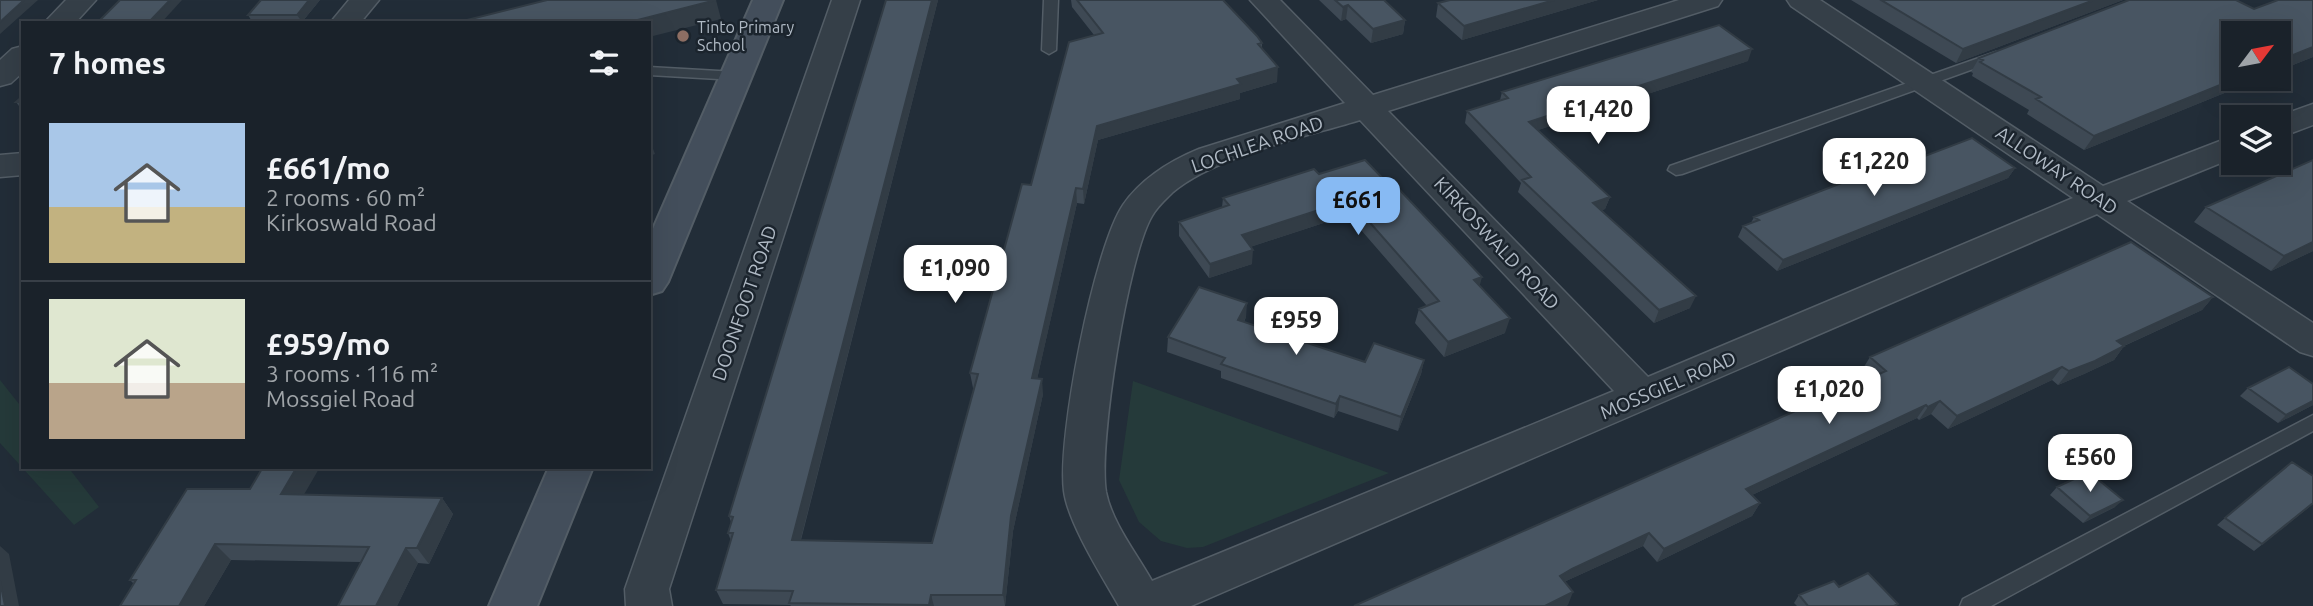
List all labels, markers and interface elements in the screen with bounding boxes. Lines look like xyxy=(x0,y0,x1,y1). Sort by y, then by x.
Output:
place label: Tinto Primary School xyxy=(697,18,795,54)
north arrow xyxy=(2221,21,2291,91)
map controls xyxy=(2221,21,2291,175)
marker: Tinto Primary School xyxy=(675,28,691,44)
icon: filters xyxy=(585,44,623,82)
text: 7 homes xyxy=(49,46,166,80)
pin: £1,420 xyxy=(1541,86,1655,146)
text: £1,420 xyxy=(1563,96,1633,121)
button: layers xyxy=(2221,105,2291,175)
street label: LOCHLEA ROAD xyxy=(1188,111,1326,177)
street label: ALLOWAY ROAD xyxy=(1992,121,2122,219)
pin: £1,220 xyxy=(1817,138,1931,198)
text: £1,220 xyxy=(1839,148,1909,173)
icon: home xyxy=(105,151,189,235)
text: £661/mo xyxy=(266,151,390,185)
street label: KIRKOSWALD ROAD xyxy=(1430,172,1564,314)
pin: £661 xyxy=(1317,177,1399,237)
text: 2 rooms · 60 m² xyxy=(266,185,425,210)
text: £661 xyxy=(1332,187,1384,212)
text: Kirkoswald Road xyxy=(266,210,437,235)
street label: DOONFOOT ROAD xyxy=(707,223,781,383)
pin: £1,090 xyxy=(898,246,1012,305)
text: £1,090 xyxy=(920,255,990,280)
pin: £959 xyxy=(1255,298,1337,357)
text: £959 xyxy=(1270,307,1322,332)
icon: home xyxy=(105,327,189,411)
text: £959/mo xyxy=(266,327,390,361)
street label: MOSSGIEL ROAD xyxy=(1597,346,1739,424)
text: 3 rooms · 116 m² xyxy=(266,361,438,386)
pin: £1,020 xyxy=(1772,366,1886,426)
text: £1,020 xyxy=(1794,376,1864,401)
text: Mossgiel Road xyxy=(266,386,415,411)
pin: £560 xyxy=(2049,434,2131,494)
text: £560 xyxy=(2064,444,2116,469)

